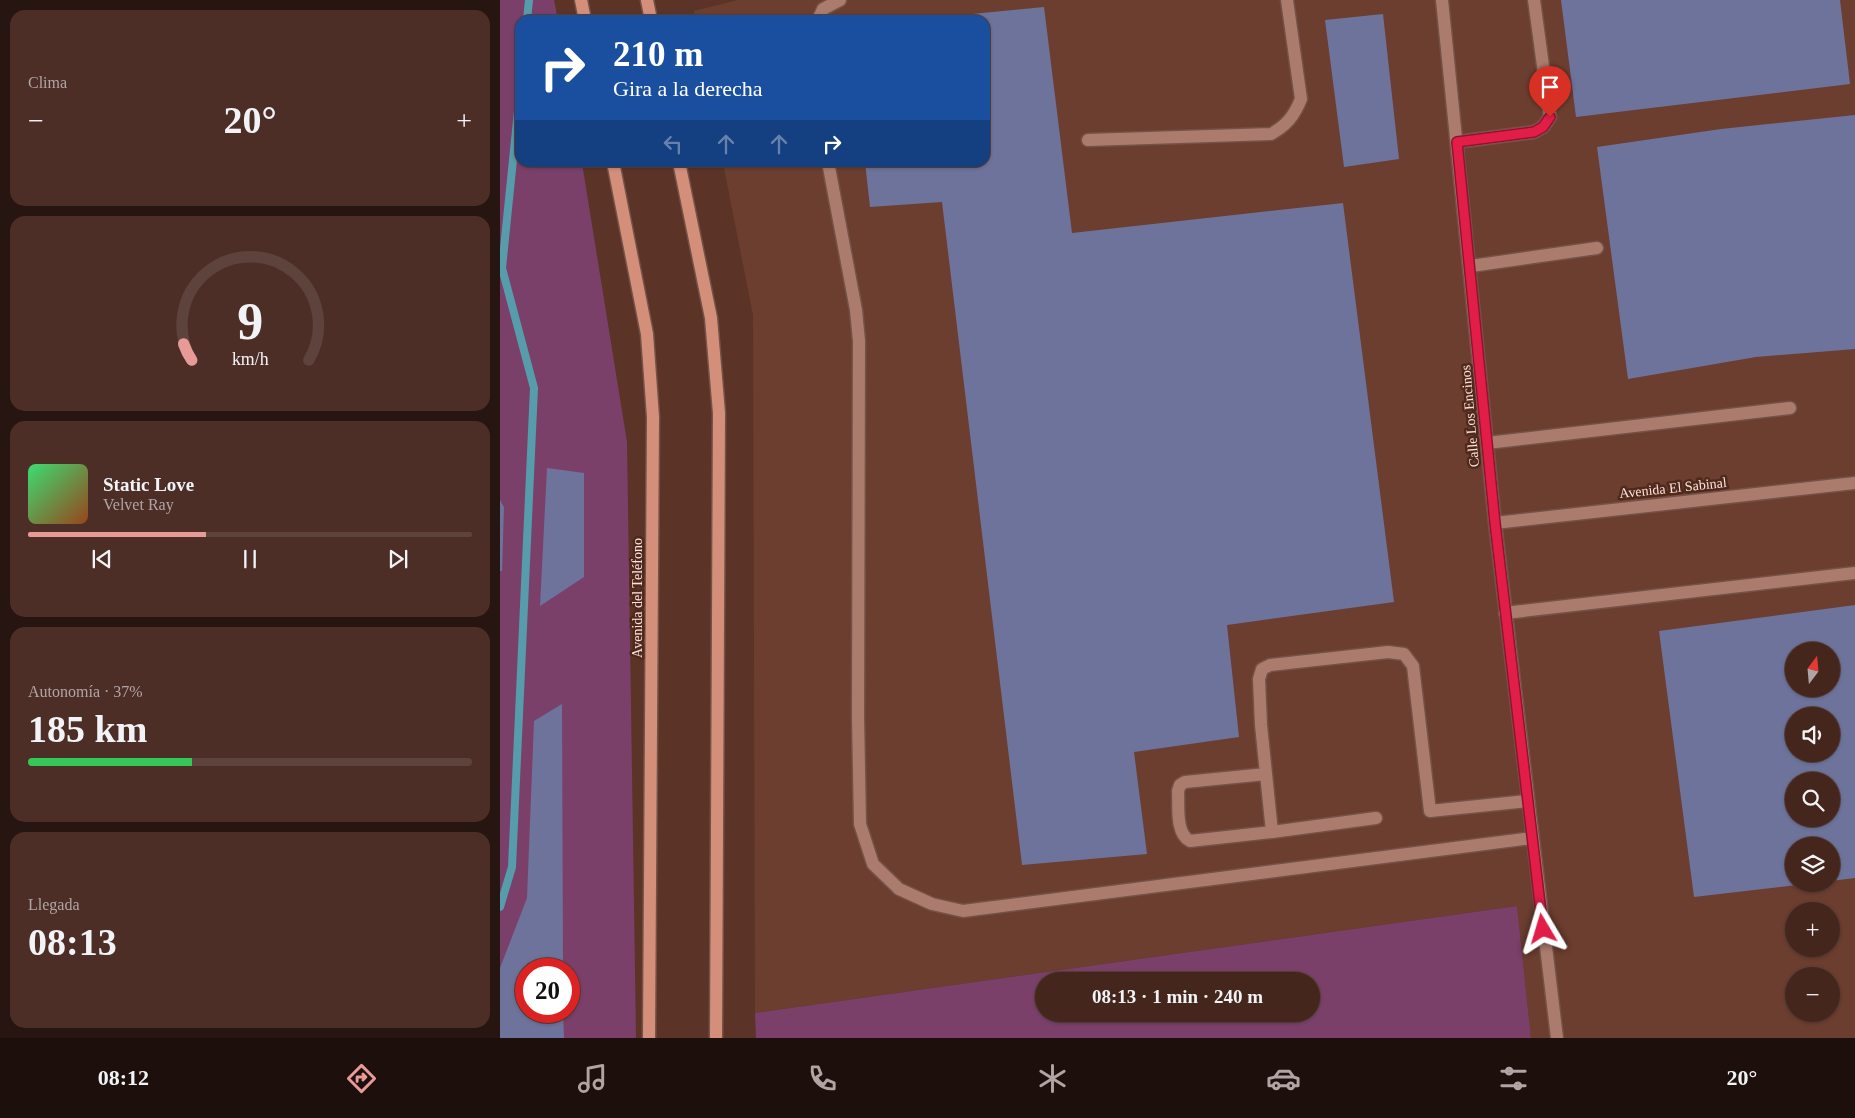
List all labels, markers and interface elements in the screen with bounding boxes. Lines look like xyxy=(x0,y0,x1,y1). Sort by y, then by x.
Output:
icon: right xyxy=(530,35,595,100)
text: 210 m xyxy=(613,35,703,74)
pin xyxy=(1529,66,1571,117)
icon: arrive xyxy=(1536,73,1564,101)
text: Clima xyxy=(28,74,67,91)
text: Gira a la derecha xyxy=(613,76,763,101)
text: 20° xyxy=(223,99,277,141)
text: − xyxy=(28,105,44,136)
text: + xyxy=(456,105,472,136)
icon: left xyxy=(659,130,687,158)
icon: ahead xyxy=(712,130,740,158)
icon: ahead xyxy=(765,130,793,158)
icon: right xyxy=(818,130,846,158)
text: 9 xyxy=(237,293,263,350)
text: km/h xyxy=(232,349,268,369)
street label: Calle Los Encinos xyxy=(1458,364,1482,468)
text: Static Love xyxy=(103,474,194,495)
street label: Avenida El Sabinal xyxy=(1619,475,1728,501)
text: Velvet Ray xyxy=(103,496,174,513)
street label: Avenida del Teléfono xyxy=(630,538,645,658)
icon: previous xyxy=(88,545,116,573)
icon: pause xyxy=(236,545,264,573)
icon: next xyxy=(384,545,412,573)
north arrow xyxy=(1785,642,1840,698)
map controls xyxy=(1785,642,1840,1022)
text: Autonomía · 37% xyxy=(28,683,143,700)
button: sound xyxy=(1785,707,1840,762)
text: 185 km xyxy=(28,708,147,750)
button: search xyxy=(1785,772,1840,827)
button: layers xyxy=(1785,837,1840,892)
text: Llegada xyxy=(28,896,80,913)
position arrow xyxy=(1516,902,1568,954)
button: + xyxy=(1785,902,1840,957)
text: 08:13 xyxy=(28,921,117,963)
speed limit sign: 20 xyxy=(515,958,580,1023)
button: − xyxy=(1785,967,1840,1022)
text: 08:13 · 1 min · 240 m xyxy=(1092,986,1263,1007)
icon: directions xyxy=(344,1061,379,1096)
icon: music xyxy=(575,1061,610,1096)
icon: phone xyxy=(805,1061,840,1096)
icon: climate xyxy=(1035,1061,1070,1096)
icon: car xyxy=(1266,1061,1301,1096)
icon: filters xyxy=(1496,1061,1531,1096)
text: 08:12 xyxy=(98,1065,149,1090)
text: 20° xyxy=(1726,1065,1757,1090)

